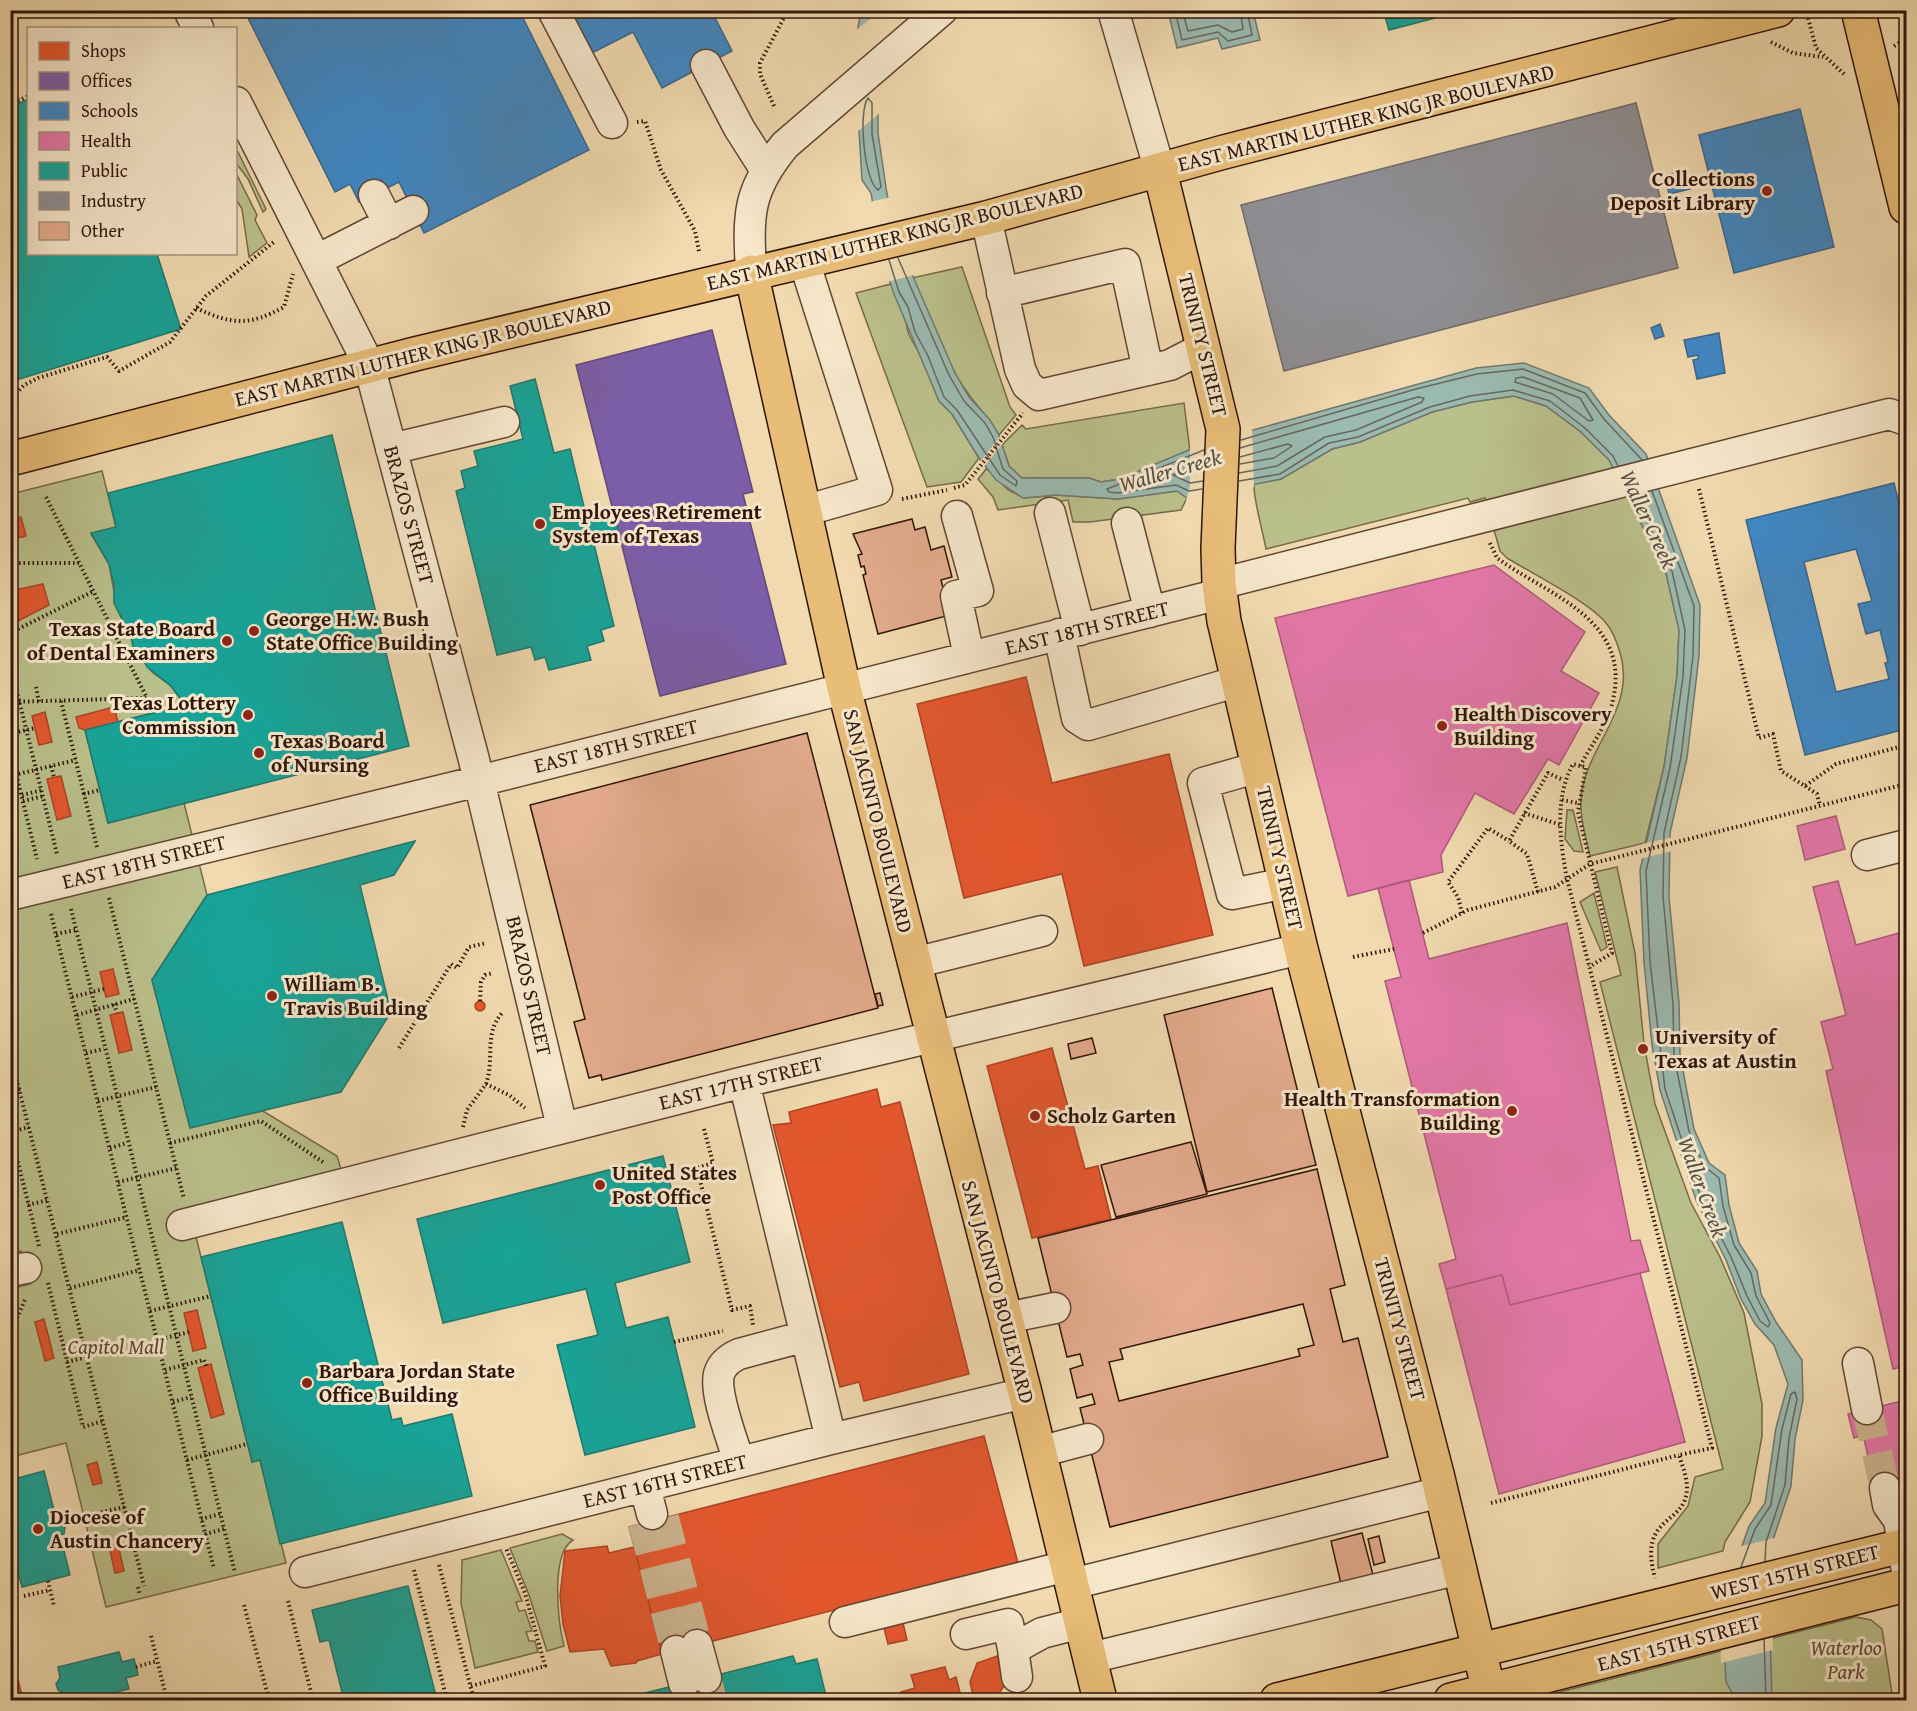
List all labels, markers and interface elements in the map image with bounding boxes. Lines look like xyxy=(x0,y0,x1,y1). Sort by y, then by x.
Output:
legend xyxy=(27,27,237,255)
text: Shops xyxy=(81,37,126,64)
street label: EAST MARTIN LUTHER KING JR BOULEVARD xyxy=(1174,56,1557,179)
text: Offices xyxy=(81,67,132,94)
text: Schools xyxy=(81,97,138,124)
text: Health xyxy=(81,127,131,154)
text: Public xyxy=(81,157,128,184)
place label: Collections Deposit Library xyxy=(1610,163,1755,218)
street label: EAST MARTIN LUTHER KING JR BOULEVARD xyxy=(703,175,1086,298)
marker: Collections Deposit Library xyxy=(1760,184,1774,198)
text: Industry xyxy=(81,187,146,214)
text: Other xyxy=(81,217,125,244)
street label: TRINITY STREET xyxy=(1171,270,1236,420)
street label: EAST MARTIN LUTHER KING JR BOULEVARD xyxy=(231,291,614,414)
water label: Waller Creek xyxy=(1115,440,1226,500)
street label: BRAZOS STREET xyxy=(376,442,443,588)
water label: Waller Creek xyxy=(1612,465,1686,574)
place label: Employees Retirement System of Texas xyxy=(552,496,762,551)
marker: Employees Retirement System of Texas xyxy=(533,517,547,531)
street label: EAST 18TH STREET xyxy=(1002,592,1172,663)
place label: George H.W. Bush State Office Building xyxy=(266,603,459,658)
place label: Texas State Board of Dental Examiners xyxy=(27,613,215,668)
marker: George H.W. Bush State Office Building xyxy=(247,624,261,638)
marker: Texas State Board of Dental Examiners xyxy=(220,634,234,648)
place label: Texas Lottery Commission xyxy=(110,687,237,742)
place label: Health Discovery Building xyxy=(1454,698,1612,753)
street label: SAN JACINTO BOULEVARD xyxy=(836,706,921,936)
marker: Texas Lottery Commission xyxy=(241,708,255,722)
street label: EAST 18TH STREET xyxy=(531,710,701,781)
marker: Health Discovery Building xyxy=(1435,719,1449,733)
place label: Texas Board of Nursing xyxy=(271,725,384,780)
marker: Texas Board of Nursing xyxy=(252,746,266,760)
street label: TRINITY STREET xyxy=(1249,783,1312,933)
street label: EAST 18TH STREET xyxy=(59,826,229,897)
street label: BRAZOS STREET xyxy=(498,913,561,1059)
place label: William B. Travis Building xyxy=(284,968,428,1023)
marker: William B. Travis Building xyxy=(265,989,279,1003)
place label: University of Texas at Austin xyxy=(1655,1021,1797,1076)
marker: University of Texas at Austin xyxy=(1636,1042,1650,1056)
street label: EAST 17TH STREET xyxy=(656,1047,826,1118)
place label: Health Transformation Building xyxy=(1284,1083,1501,1138)
place label: Scholz Garten xyxy=(1047,1100,1177,1131)
marker: Health Transformation Building xyxy=(1505,1104,1519,1118)
marker: Scholz Garten xyxy=(1028,1109,1042,1123)
water label: Waller Creek xyxy=(1670,1132,1736,1243)
place label: United States Post Office xyxy=(612,1157,737,1212)
street label: SAN JACINTO BOULEVARD xyxy=(954,1177,1043,1407)
marker: United States Post Office xyxy=(593,1178,607,1192)
street label: TRINITY STREET xyxy=(1367,1254,1434,1404)
park label: Capitol Mall xyxy=(68,1331,164,1362)
place label: Barbara Jordan State Office Building xyxy=(319,1355,515,1410)
marker: Barbara Jordan State Office Building xyxy=(300,1376,314,1390)
street label: EAST 16TH STREET xyxy=(580,1445,750,1516)
place label: Diocese of Austin Chancery xyxy=(50,1501,204,1556)
marker: Diocese of Austin Chancery xyxy=(31,1522,45,1536)
street label: WEST 15TH STREET xyxy=(1707,1536,1883,1607)
street label: EAST 15TH STREET xyxy=(1594,1606,1764,1679)
park label: Waterloo Park xyxy=(1810,1632,1882,1687)

